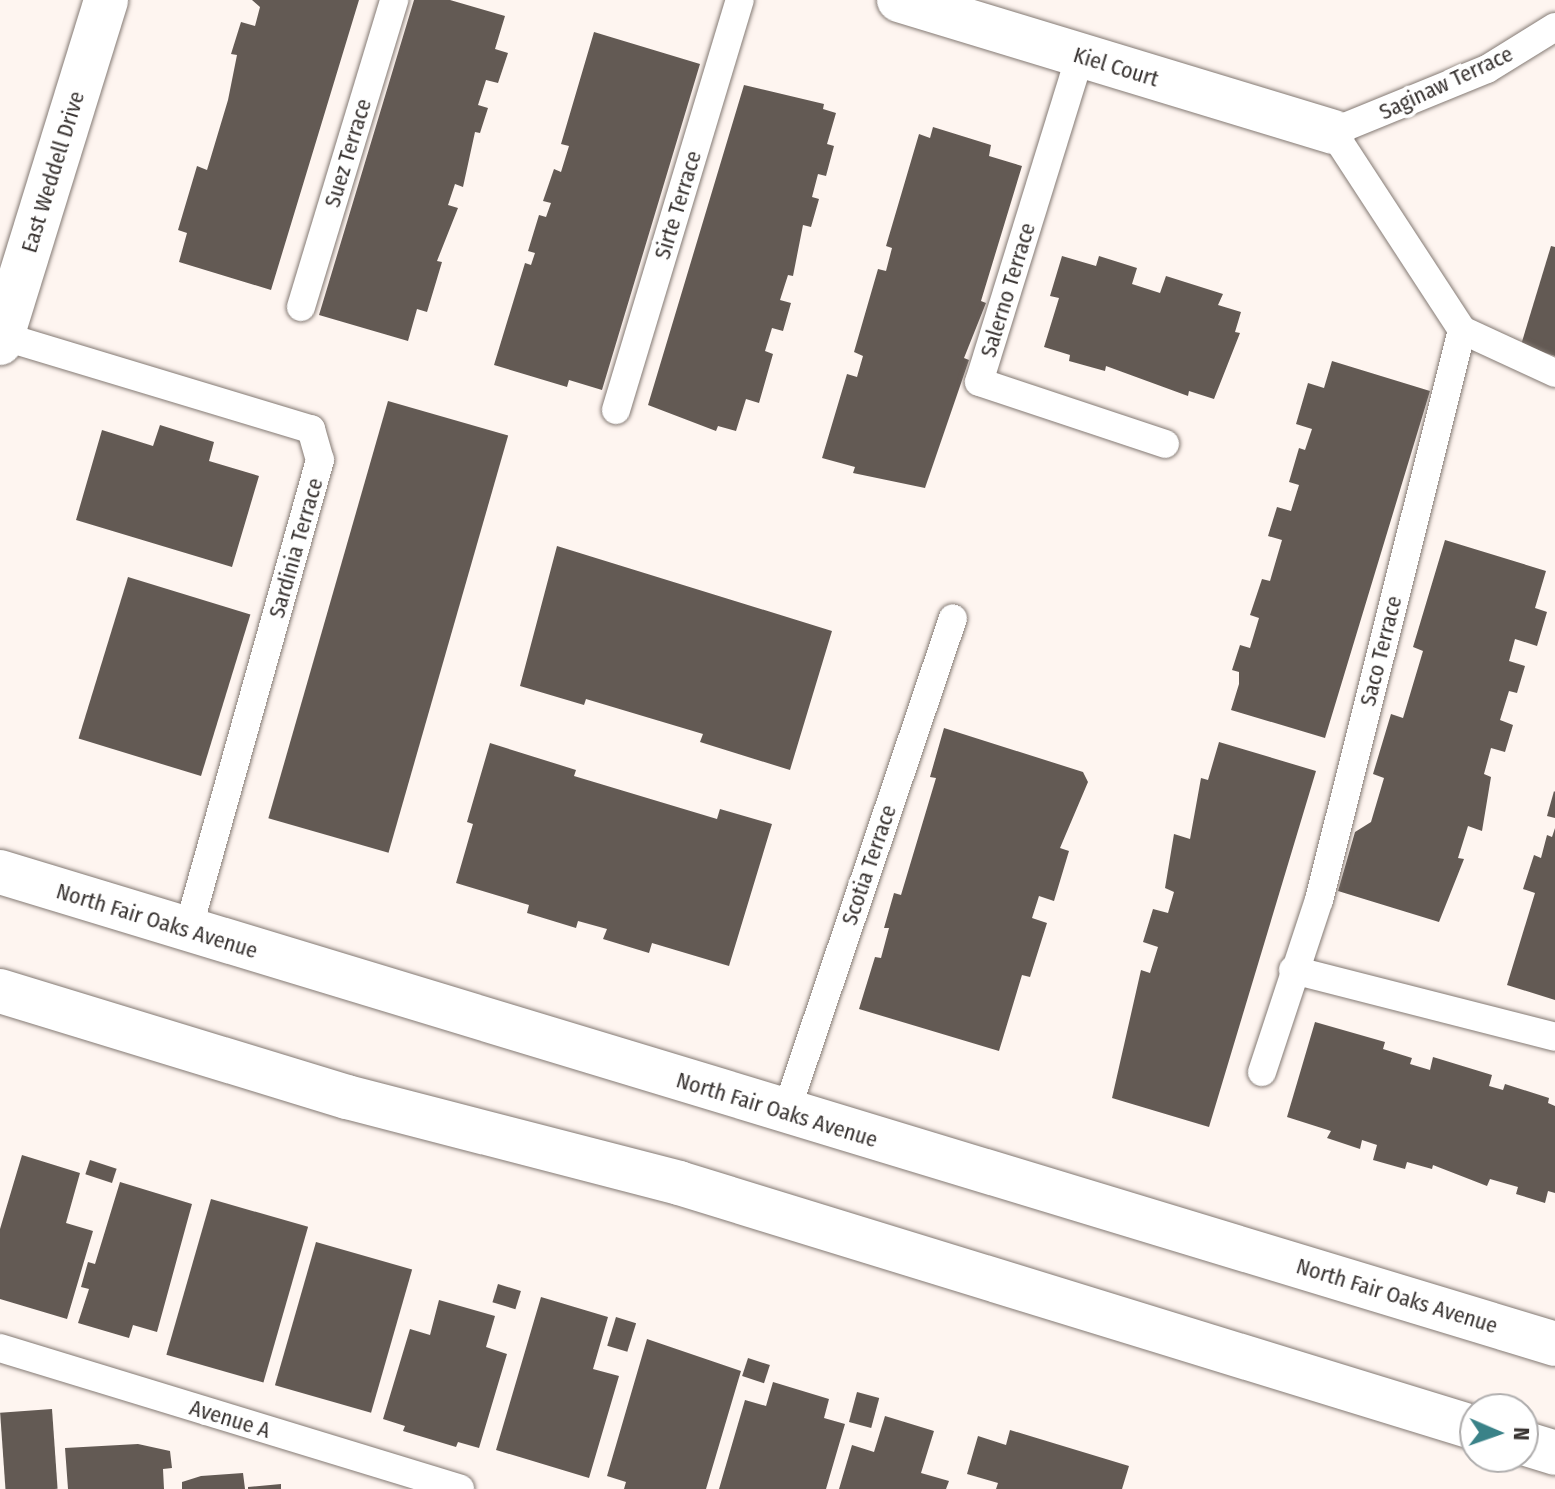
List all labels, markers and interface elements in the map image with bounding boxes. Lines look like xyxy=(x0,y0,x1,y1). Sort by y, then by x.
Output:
street label: Saginaw Terrace xyxy=(1375,41,1517,125)
street label: Kiel Court xyxy=(1070,42,1162,92)
street label: East Weddell Drive xyxy=(16,88,90,256)
street label: Suez Terrace xyxy=(319,96,377,210)
street label: Sirte Terrace xyxy=(649,147,707,263)
street label: Salerno Terrace xyxy=(975,220,1041,360)
street label: Sardinia Terrace xyxy=(263,475,329,621)
street label: Saco Terrace xyxy=(1355,593,1407,709)
street label: Scotia Terrace xyxy=(836,801,902,929)
street label: North Fair Oaks Avenue xyxy=(53,878,261,964)
street label: North Fair Oaks Avenue xyxy=(673,1067,881,1153)
street label: North Fair Oaks Avenue xyxy=(1293,1253,1501,1339)
north arrow xyxy=(1459,1393,1539,1473)
street label: Avenue A xyxy=(187,1394,273,1444)
text: N xyxy=(1508,1427,1535,1441)

